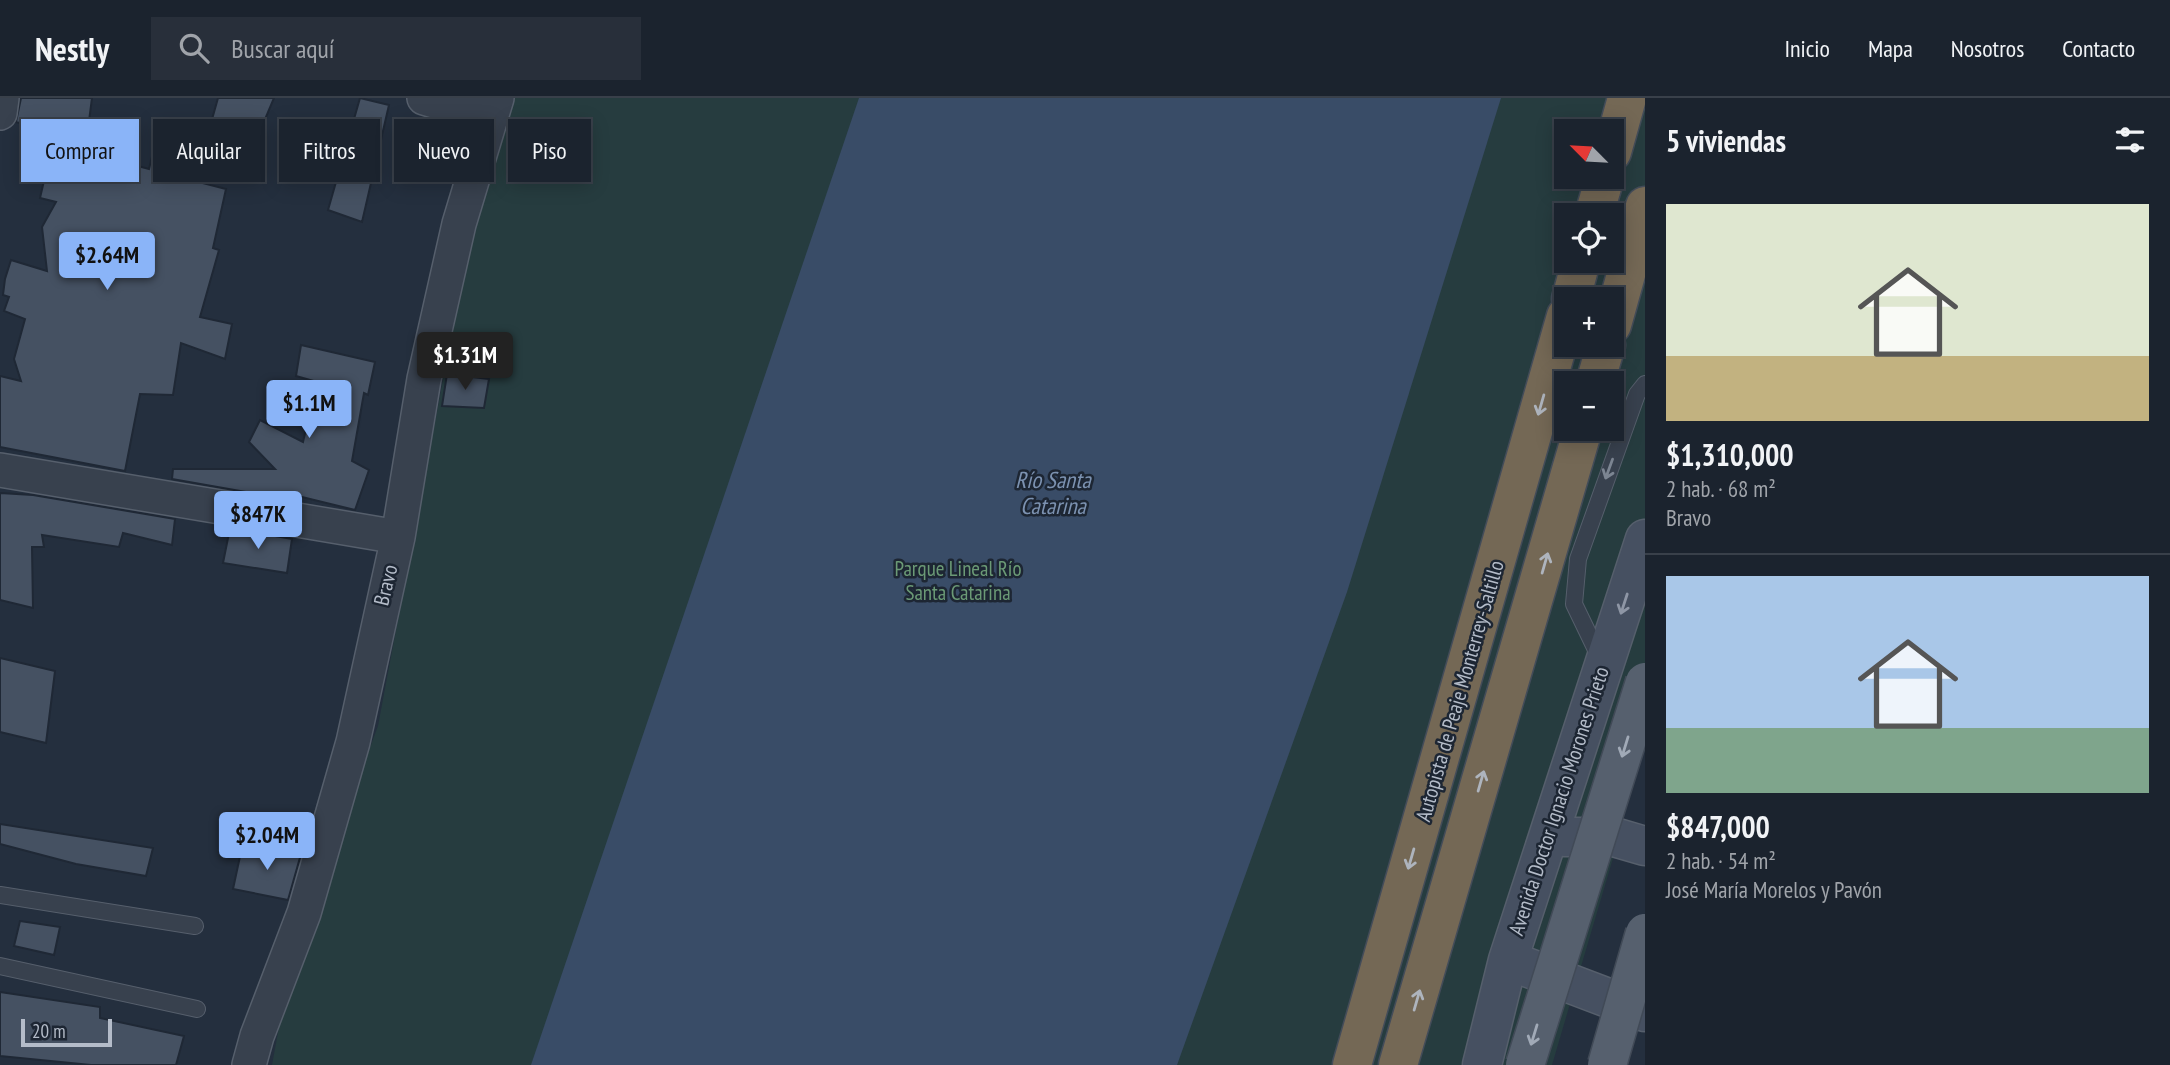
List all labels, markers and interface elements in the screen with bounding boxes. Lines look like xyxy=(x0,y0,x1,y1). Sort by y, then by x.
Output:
search box xyxy=(151,17,641,80)
text: Nestly xyxy=(35,27,109,70)
icon: search xyxy=(175,29,213,67)
text: Buscar aquí xyxy=(231,32,335,65)
text: Inicio xyxy=(1784,33,1830,64)
text: Mapa xyxy=(1868,33,1913,64)
text: Nosotros xyxy=(1951,33,2024,64)
text: Contacto xyxy=(2062,33,2135,64)
chip: Comprar xyxy=(21,119,139,182)
chip: Alquilar xyxy=(153,119,265,182)
chip: Filtros xyxy=(279,119,380,182)
chip: Nuevo xyxy=(394,119,494,182)
chip: Piso xyxy=(508,119,591,182)
north arrow xyxy=(1554,119,1624,189)
map controls xyxy=(1554,119,1624,441)
text: 5 viviendas xyxy=(1666,121,1786,160)
icon: filters xyxy=(2111,121,2149,159)
button: locate xyxy=(1554,203,1624,273)
pin: $2.64M xyxy=(50,232,164,292)
text: $2.64M xyxy=(75,240,139,269)
icon: home xyxy=(1845,249,1971,375)
button: + xyxy=(1554,287,1624,357)
pin: $1.31M xyxy=(408,332,522,392)
text: $1.31M xyxy=(433,340,497,369)
button: − xyxy=(1554,371,1624,441)
pin: $1.1M xyxy=(260,380,358,440)
text: $1.1M xyxy=(282,388,336,417)
one-way arrow xyxy=(1534,394,1547,416)
text: $1,310,000 xyxy=(1666,435,1794,474)
one-way arrow xyxy=(1602,458,1614,480)
water label: Río Santa Catarina xyxy=(1015,465,1093,520)
text: 2 hab. · 68 m² xyxy=(1666,474,1776,503)
pin: $847K xyxy=(209,491,307,551)
text: $847K xyxy=(230,499,286,528)
text: Bravo xyxy=(1666,503,1711,532)
one-way arrow xyxy=(1539,552,1552,575)
park label: Parque Lineal Río Santa Catarina xyxy=(895,555,1022,606)
street label: Autopista de Peaje Monterrey-Saltillo xyxy=(1409,557,1510,824)
street label: Bravo xyxy=(367,562,404,608)
one-way arrow xyxy=(1616,593,1629,615)
icon: home xyxy=(1845,621,1971,747)
street label: Avenida Doctor Ignacio Morones Prieto xyxy=(1502,663,1615,939)
one-way arrow xyxy=(1617,736,1630,758)
one-way arrow xyxy=(1476,771,1489,793)
text: $847,000 xyxy=(1666,807,1770,846)
pin: $2.04M xyxy=(210,812,324,872)
text: $2.04M xyxy=(235,820,299,849)
text: 2 hab. · 54 m² xyxy=(1666,846,1776,875)
one-way arrow xyxy=(1404,848,1417,870)
text: José María Morelos y Pavón xyxy=(1666,875,1882,904)
one-way arrow xyxy=(1412,989,1425,1011)
scale bar xyxy=(21,1016,112,1048)
text: 20 m xyxy=(32,1019,66,1043)
one-way arrow xyxy=(1527,1023,1540,1045)

